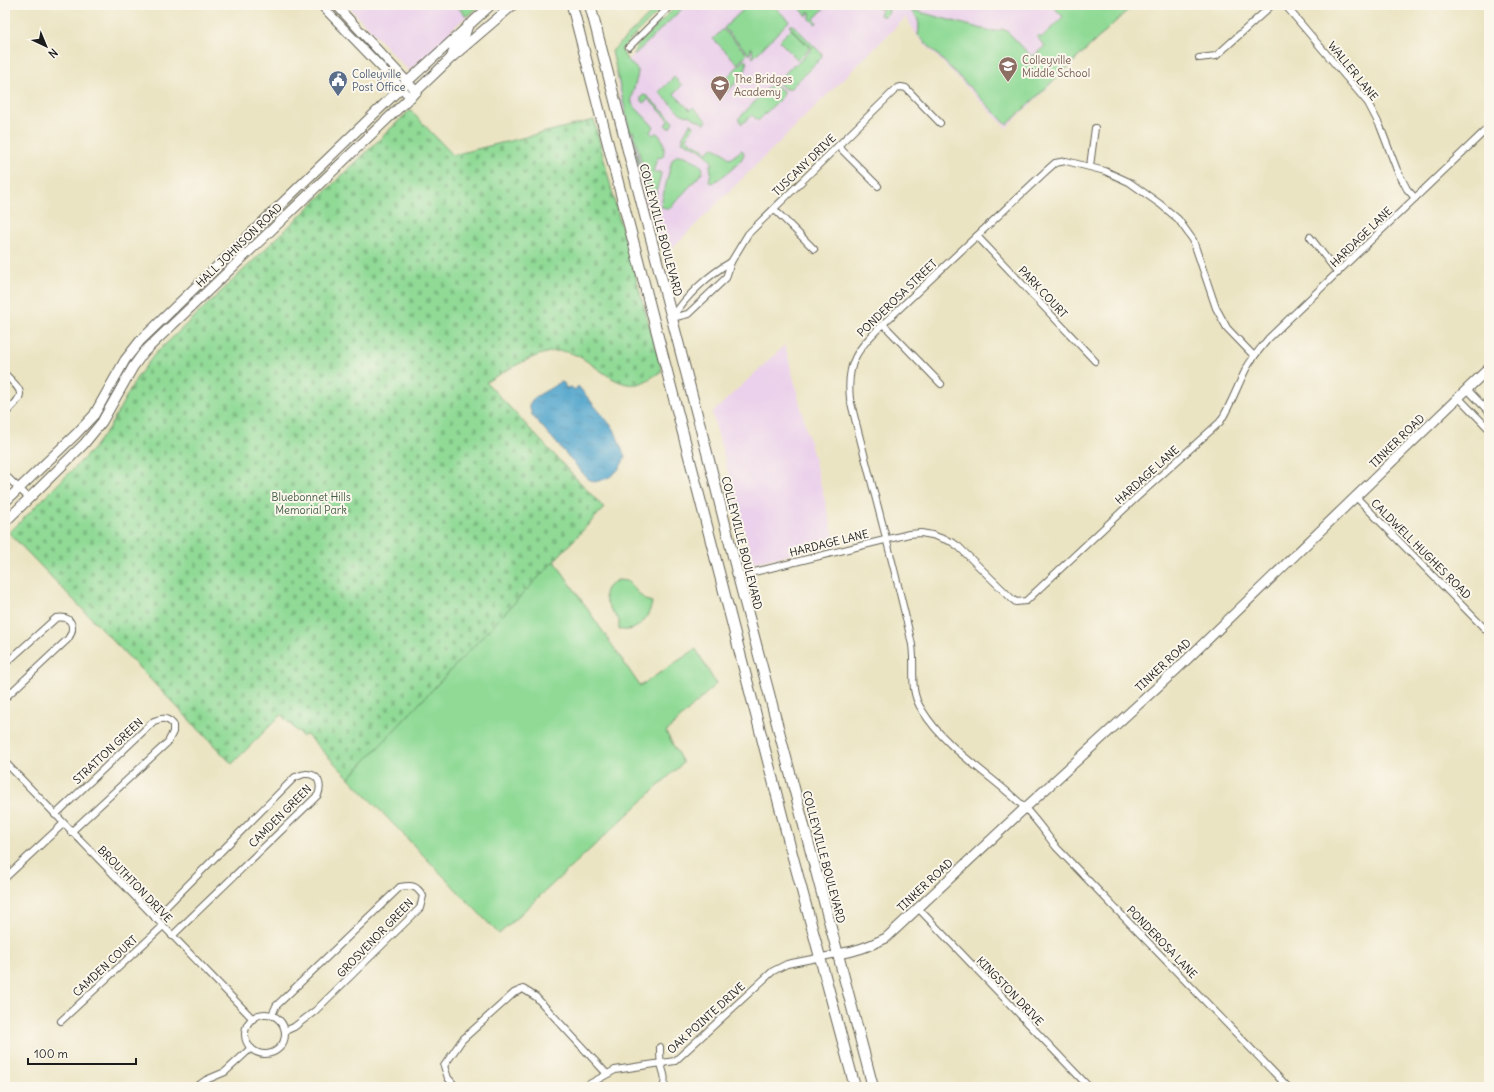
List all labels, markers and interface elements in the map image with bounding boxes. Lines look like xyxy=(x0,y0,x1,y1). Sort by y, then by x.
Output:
north arrow xyxy=(26,26,66,66)
street label: WALLER LANE xyxy=(1325,39,1381,103)
text: N xyxy=(45,46,61,61)
place label: Colleyville Middle School xyxy=(1022,53,1090,80)
school or university icon: Colleyville Middle School xyxy=(997,55,1019,83)
place label: Colleyville Post Office xyxy=(352,67,405,94)
public building icon: Colleyville Post Office xyxy=(327,69,349,97)
place label: The Bridges Academy xyxy=(734,72,792,99)
school or university icon: The Bridges Academy xyxy=(709,74,731,102)
street label: TUSCANY DRIVE xyxy=(769,131,839,199)
street label: COLLEYVILLE BOULEVARD xyxy=(637,162,686,298)
street label: HALL JOHNSON ROAD xyxy=(193,200,285,290)
street label: HARDAGE LANE xyxy=(1327,204,1395,270)
street label: PONDEROSA STREET xyxy=(854,256,940,340)
street label: PARK COURT xyxy=(1016,263,1071,321)
street label: TINKER ROAD xyxy=(1366,411,1428,471)
street label: HARDAGE LANE xyxy=(1112,443,1182,507)
street label: COLLEYVILLE BOULEVARD xyxy=(719,475,765,611)
park label: Bluebonnet Hills Memorial Park xyxy=(271,490,351,517)
street label: CALDWELL HUGHES ROAD xyxy=(1368,496,1474,602)
street label: HARDAGE LANE xyxy=(788,526,870,560)
street label: TINKER ROAD xyxy=(1132,635,1194,694)
street label: STRATTON GREEN xyxy=(70,715,146,787)
street label: CAMDEN GREEN xyxy=(246,782,314,850)
street label: COLLEYVILLE BOULEVARD xyxy=(800,789,849,925)
street label: BROUTHTON DRIVE xyxy=(95,843,175,925)
street label: TINKER ROAD xyxy=(894,855,956,914)
street label: GROSVENOR GREEN xyxy=(334,896,416,980)
street label: PONDEROSA LANE xyxy=(1124,903,1200,981)
street label: CAMDEN COURT xyxy=(70,932,140,1000)
street label: KINGSTON DRIVE xyxy=(974,954,1046,1028)
street label: OAK POINTE DRIVE xyxy=(664,979,748,1057)
scale bar xyxy=(28,1040,136,1066)
text: 100 m xyxy=(34,1046,68,1061)

